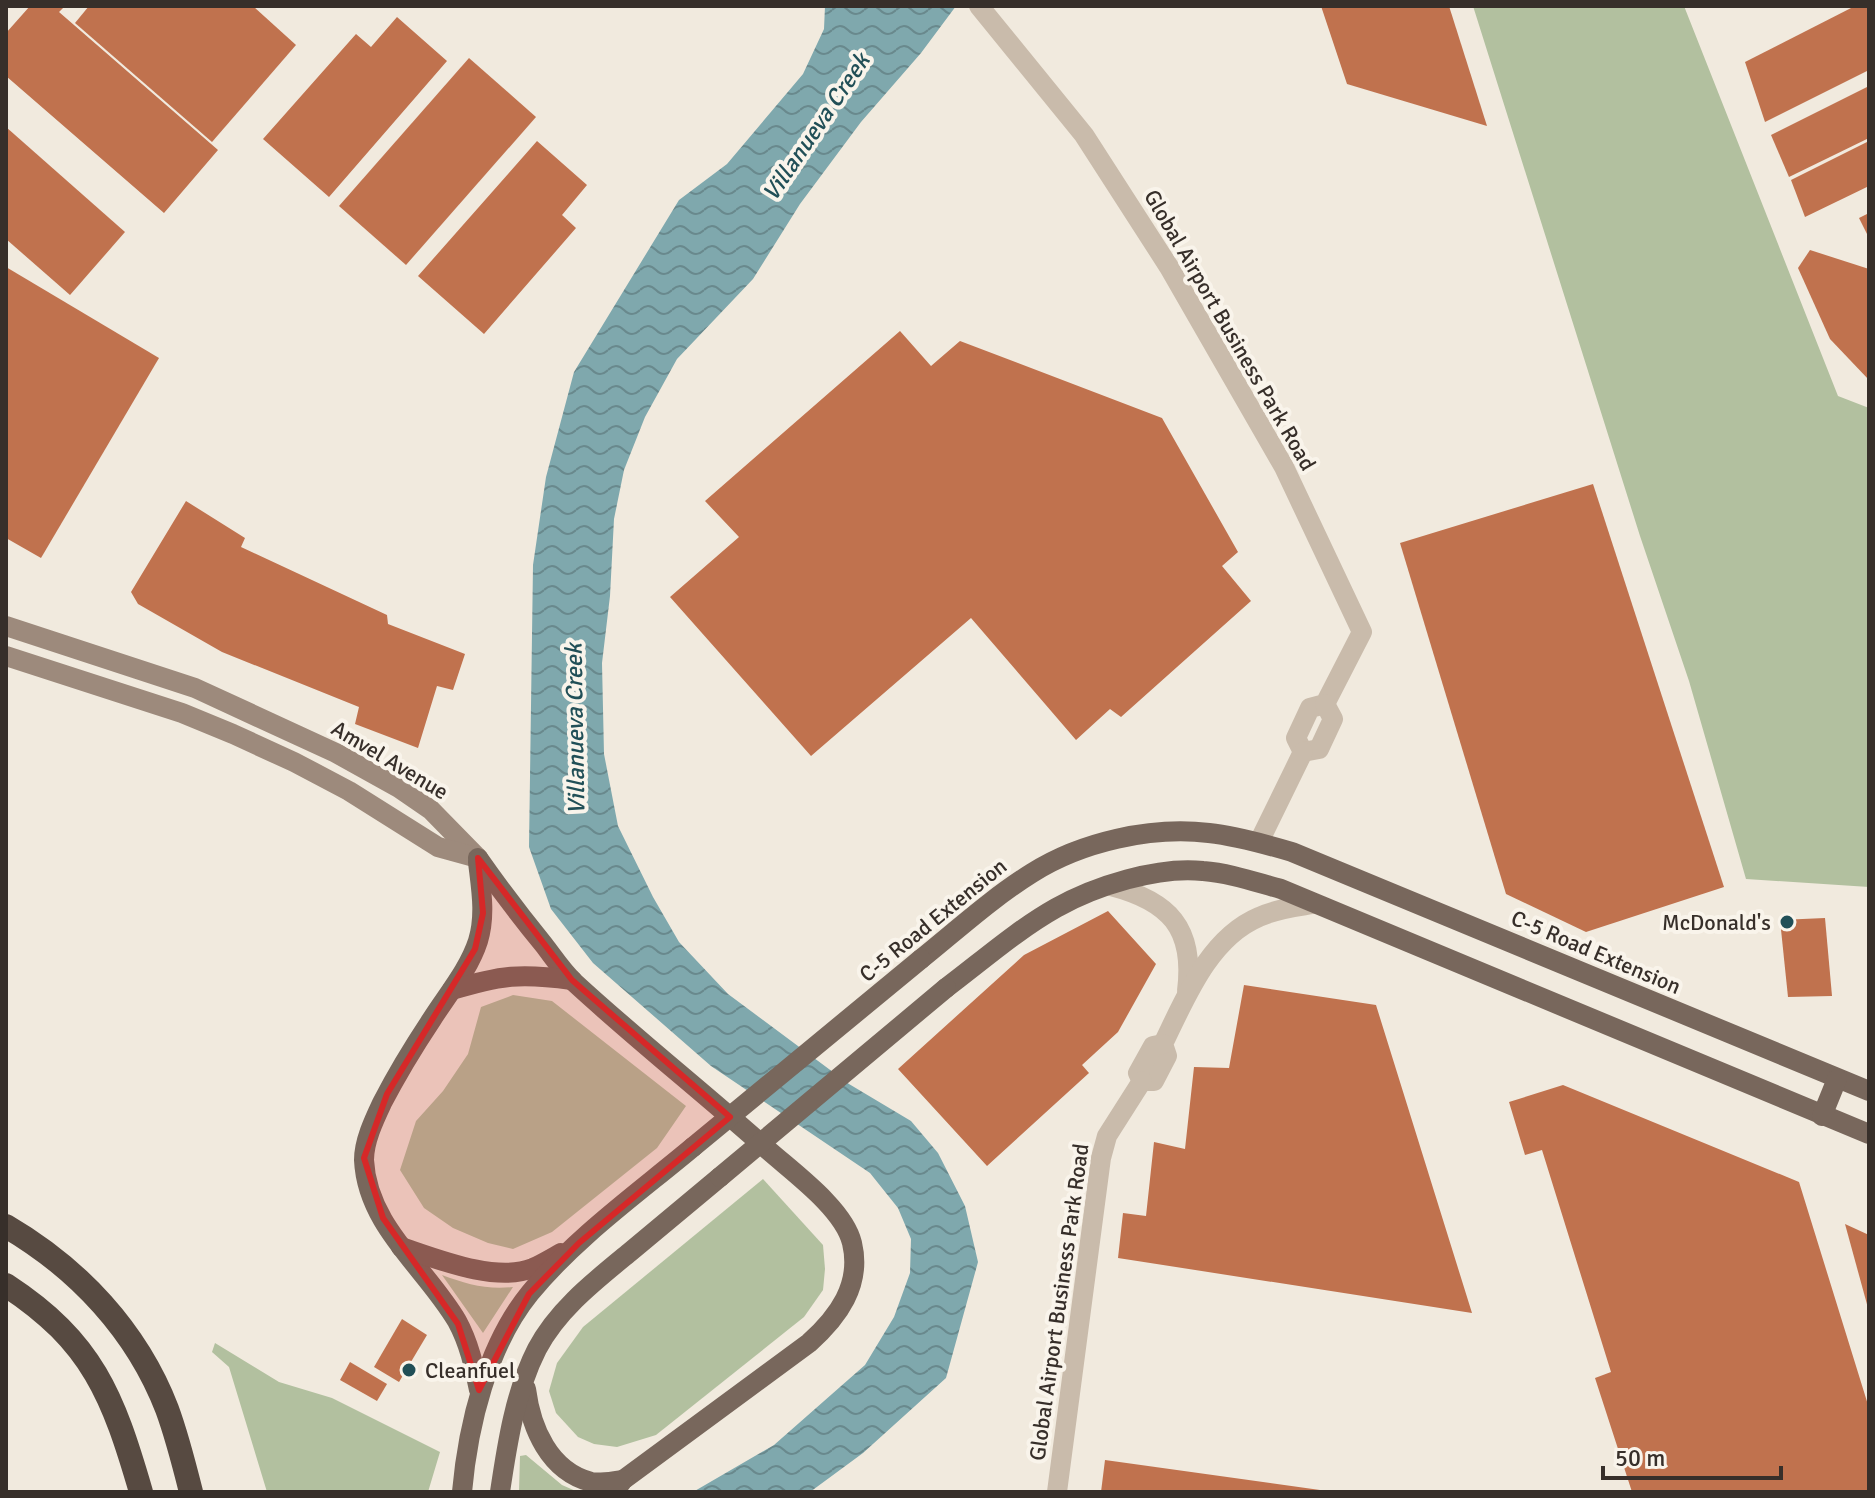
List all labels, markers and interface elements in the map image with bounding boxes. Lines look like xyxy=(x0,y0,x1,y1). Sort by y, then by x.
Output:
water label: Villanueva Creek xyxy=(756,46,877,206)
street label: Global Airport Business Park Road xyxy=(1138,185,1322,475)
water label: Villanueva Creek xyxy=(558,641,591,815)
street label: Amvel Avenue xyxy=(327,715,453,805)
street label: C-5 Road Extension xyxy=(854,852,1012,988)
street label: C-5 Road Extension xyxy=(1507,904,1685,1000)
place label: McDonald's xyxy=(1662,909,1771,936)
marker: McDonald's xyxy=(1778,913,1796,931)
street label: Global Airport Business Park Road xyxy=(1023,1142,1095,1462)
place label: Cleanfuel xyxy=(425,1357,516,1384)
marker: Cleanfuel xyxy=(400,1361,418,1379)
scale bar xyxy=(1603,1430,1781,1480)
text: 50 m xyxy=(1615,1443,1665,1473)

